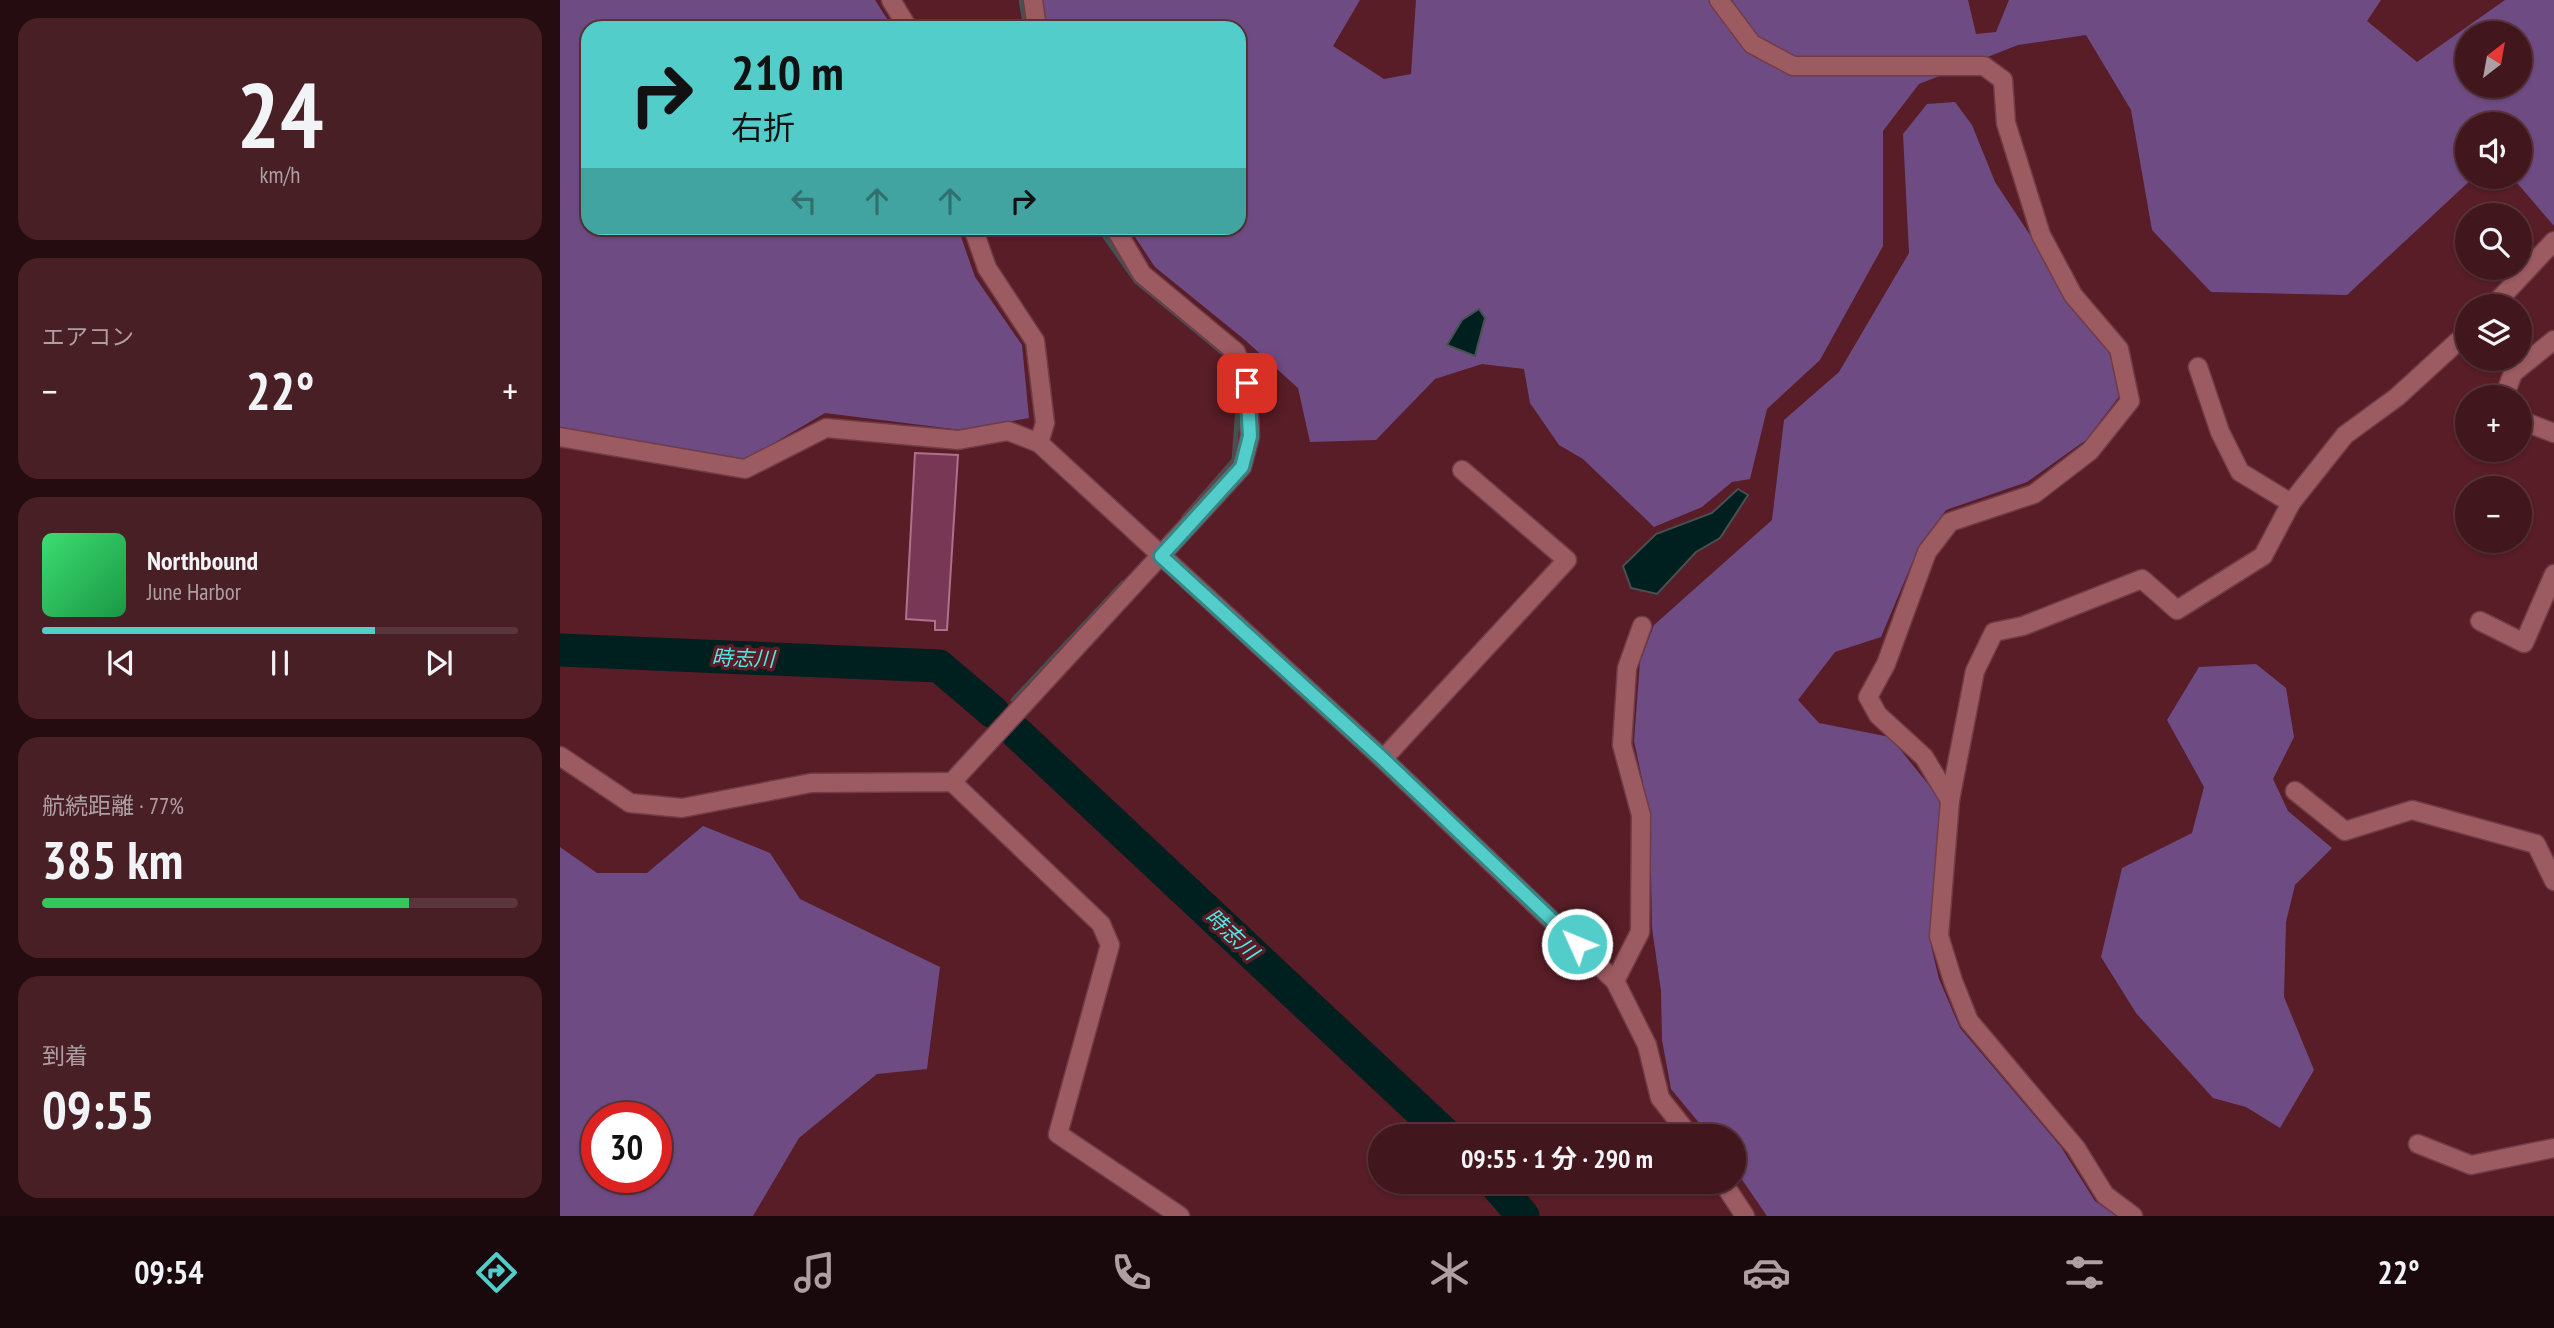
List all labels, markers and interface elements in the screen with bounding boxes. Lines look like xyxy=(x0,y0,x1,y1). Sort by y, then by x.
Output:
north arrow xyxy=(2455,21,2532,98)
map controls xyxy=(2455,21,2532,553)
text: 210 m xyxy=(731,40,844,104)
icon: right xyxy=(616,49,707,140)
text: 24 xyxy=(237,55,324,173)
text: 右折 xyxy=(731,106,795,148)
button: sound xyxy=(2455,112,2532,189)
text: km/h xyxy=(260,160,300,189)
icon: left xyxy=(785,182,823,220)
icon: ahead xyxy=(858,182,896,220)
icon: ahead xyxy=(931,182,969,220)
icon: right xyxy=(1004,182,1042,220)
button: search xyxy=(2455,203,2532,280)
button: layers xyxy=(2455,294,2532,371)
text: エアコン xyxy=(42,322,134,351)
pin xyxy=(1217,353,1277,413)
text: 22° xyxy=(246,357,314,424)
icon: arrive xyxy=(1228,364,1266,402)
text: − xyxy=(42,366,58,415)
text: + xyxy=(502,366,518,415)
button: + xyxy=(2455,385,2532,462)
button: − xyxy=(2455,476,2532,553)
text: Northbound xyxy=(147,544,258,577)
text: June Harbor xyxy=(147,577,241,606)
water label: 時志川 xyxy=(711,643,777,673)
icon: previous xyxy=(102,644,140,682)
icon: pause xyxy=(261,644,299,682)
icon: next xyxy=(420,644,458,682)
text: 航続距離 · 77% xyxy=(42,791,184,820)
text: 385 km xyxy=(42,826,183,893)
water label: 時志川 xyxy=(1200,903,1266,967)
position arrow xyxy=(1540,907,1614,981)
text: 到着 xyxy=(42,1041,88,1070)
text: 09:55 xyxy=(42,1076,154,1143)
speed limit sign: 30 xyxy=(581,1102,672,1193)
text: 09:55 · 1 分 · 290 m xyxy=(1461,1142,1653,1175)
icon: directions xyxy=(472,1248,521,1297)
icon: music xyxy=(790,1248,839,1297)
icon: phone xyxy=(1107,1248,1156,1297)
icon: climate xyxy=(1425,1248,1474,1297)
icon: car xyxy=(1742,1248,1791,1297)
icon: filters xyxy=(2060,1248,2109,1297)
text: 09:54 xyxy=(134,1251,204,1293)
text: 22° xyxy=(2377,1251,2420,1293)

